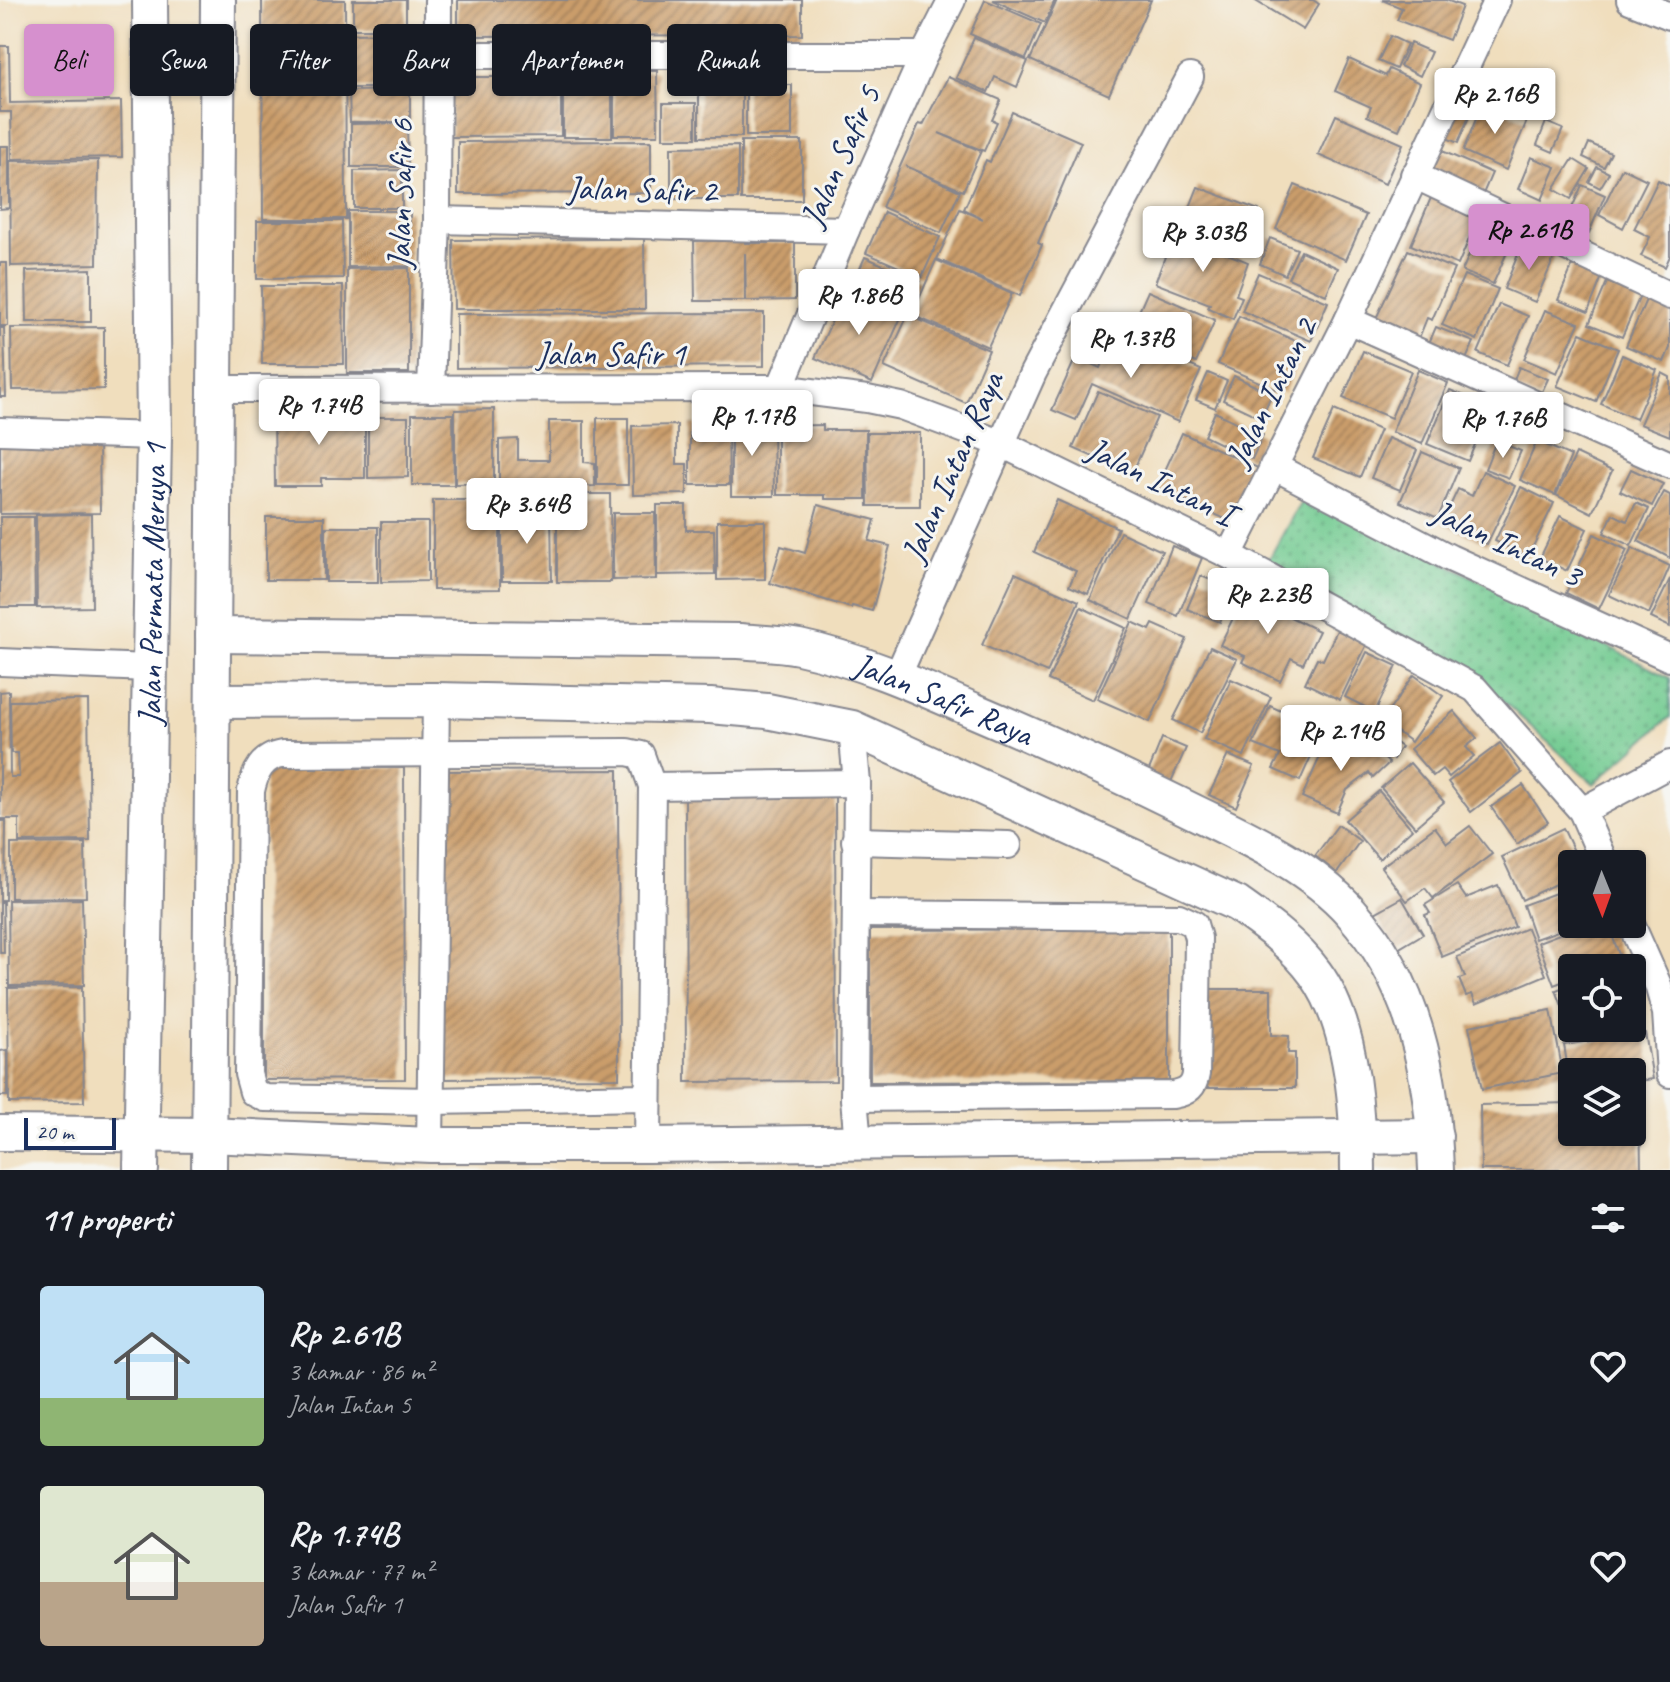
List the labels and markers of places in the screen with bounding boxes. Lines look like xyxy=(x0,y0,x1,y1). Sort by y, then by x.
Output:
pin: Rp 2.16B xyxy=(1412,68,1578,136)
pin: Rp 2.61B xyxy=(1446,204,1612,272)
pin: Rp 3.03B xyxy=(1120,206,1286,274)
pin: Rp 1.86B xyxy=(776,269,942,337)
pin: Rp 1.37B xyxy=(1048,312,1214,380)
pin: Rp 1.74B xyxy=(236,379,402,447)
pin: Rp 1.17B xyxy=(669,390,835,458)
pin: Rp 1.76B xyxy=(1420,392,1586,460)
pin: Rp 3.64B xyxy=(444,478,610,546)
pin: Rp 2.23B xyxy=(1185,568,1351,636)
pin: Rp 2.14B xyxy=(1258,705,1424,773)

